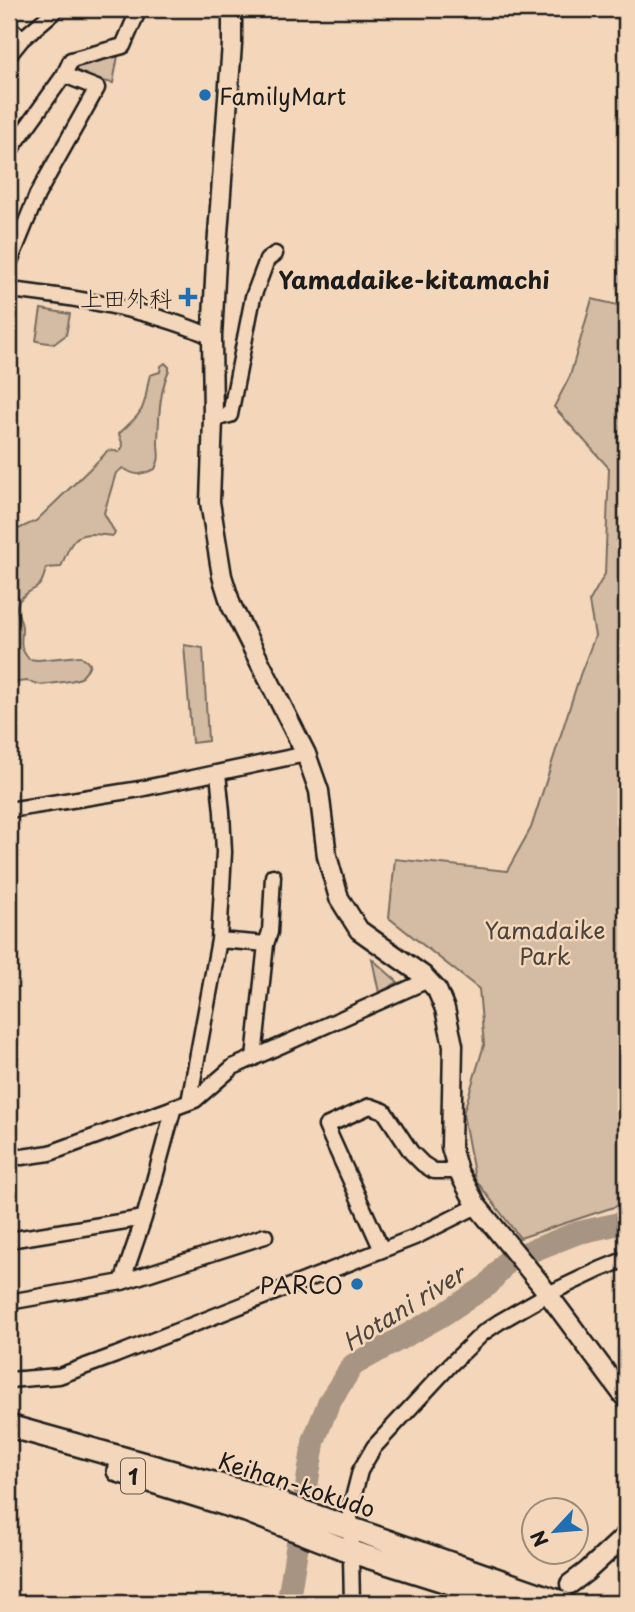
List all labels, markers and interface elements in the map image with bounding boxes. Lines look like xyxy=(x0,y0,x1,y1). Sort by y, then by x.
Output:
place label: FamilyMart xyxy=(219,78,346,113)
marker: FamilyMart xyxy=(197,87,213,103)
district label: Yamadaike-kitamachi xyxy=(278,261,550,297)
place label: 上田外科 xyxy=(80,280,172,315)
marker: 上田外科 xyxy=(178,287,198,307)
park label: Yamadaike Park xyxy=(485,912,605,973)
water label: Hotani river xyxy=(335,1254,474,1359)
place label: PARCO xyxy=(260,1267,343,1302)
marker: PARCO xyxy=(349,1276,365,1292)
street label: Keihan-kokudo xyxy=(214,1442,380,1526)
road number: 1 xyxy=(121,1458,145,1494)
north arrow xyxy=(520,1496,590,1566)
text: N xyxy=(523,1526,555,1552)

